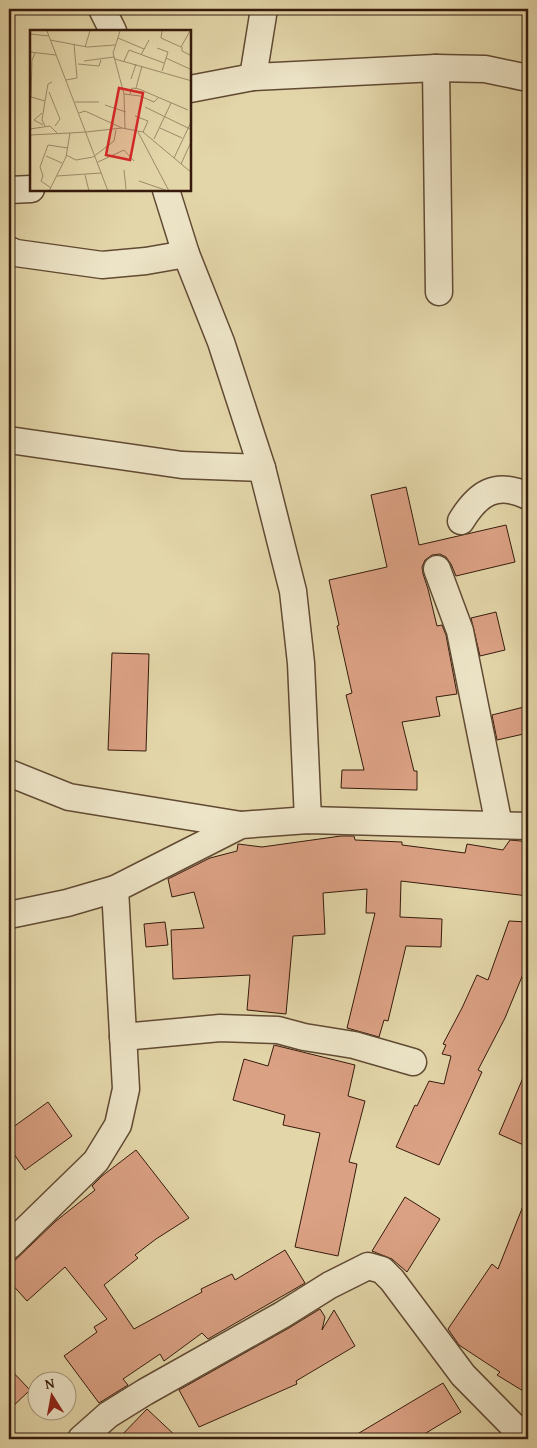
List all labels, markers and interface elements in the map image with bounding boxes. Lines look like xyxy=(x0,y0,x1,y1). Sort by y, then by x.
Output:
inset map xyxy=(30,30,191,191)
north arrow xyxy=(28,1370,78,1420)
text: N xyxy=(43,1372,57,1394)

